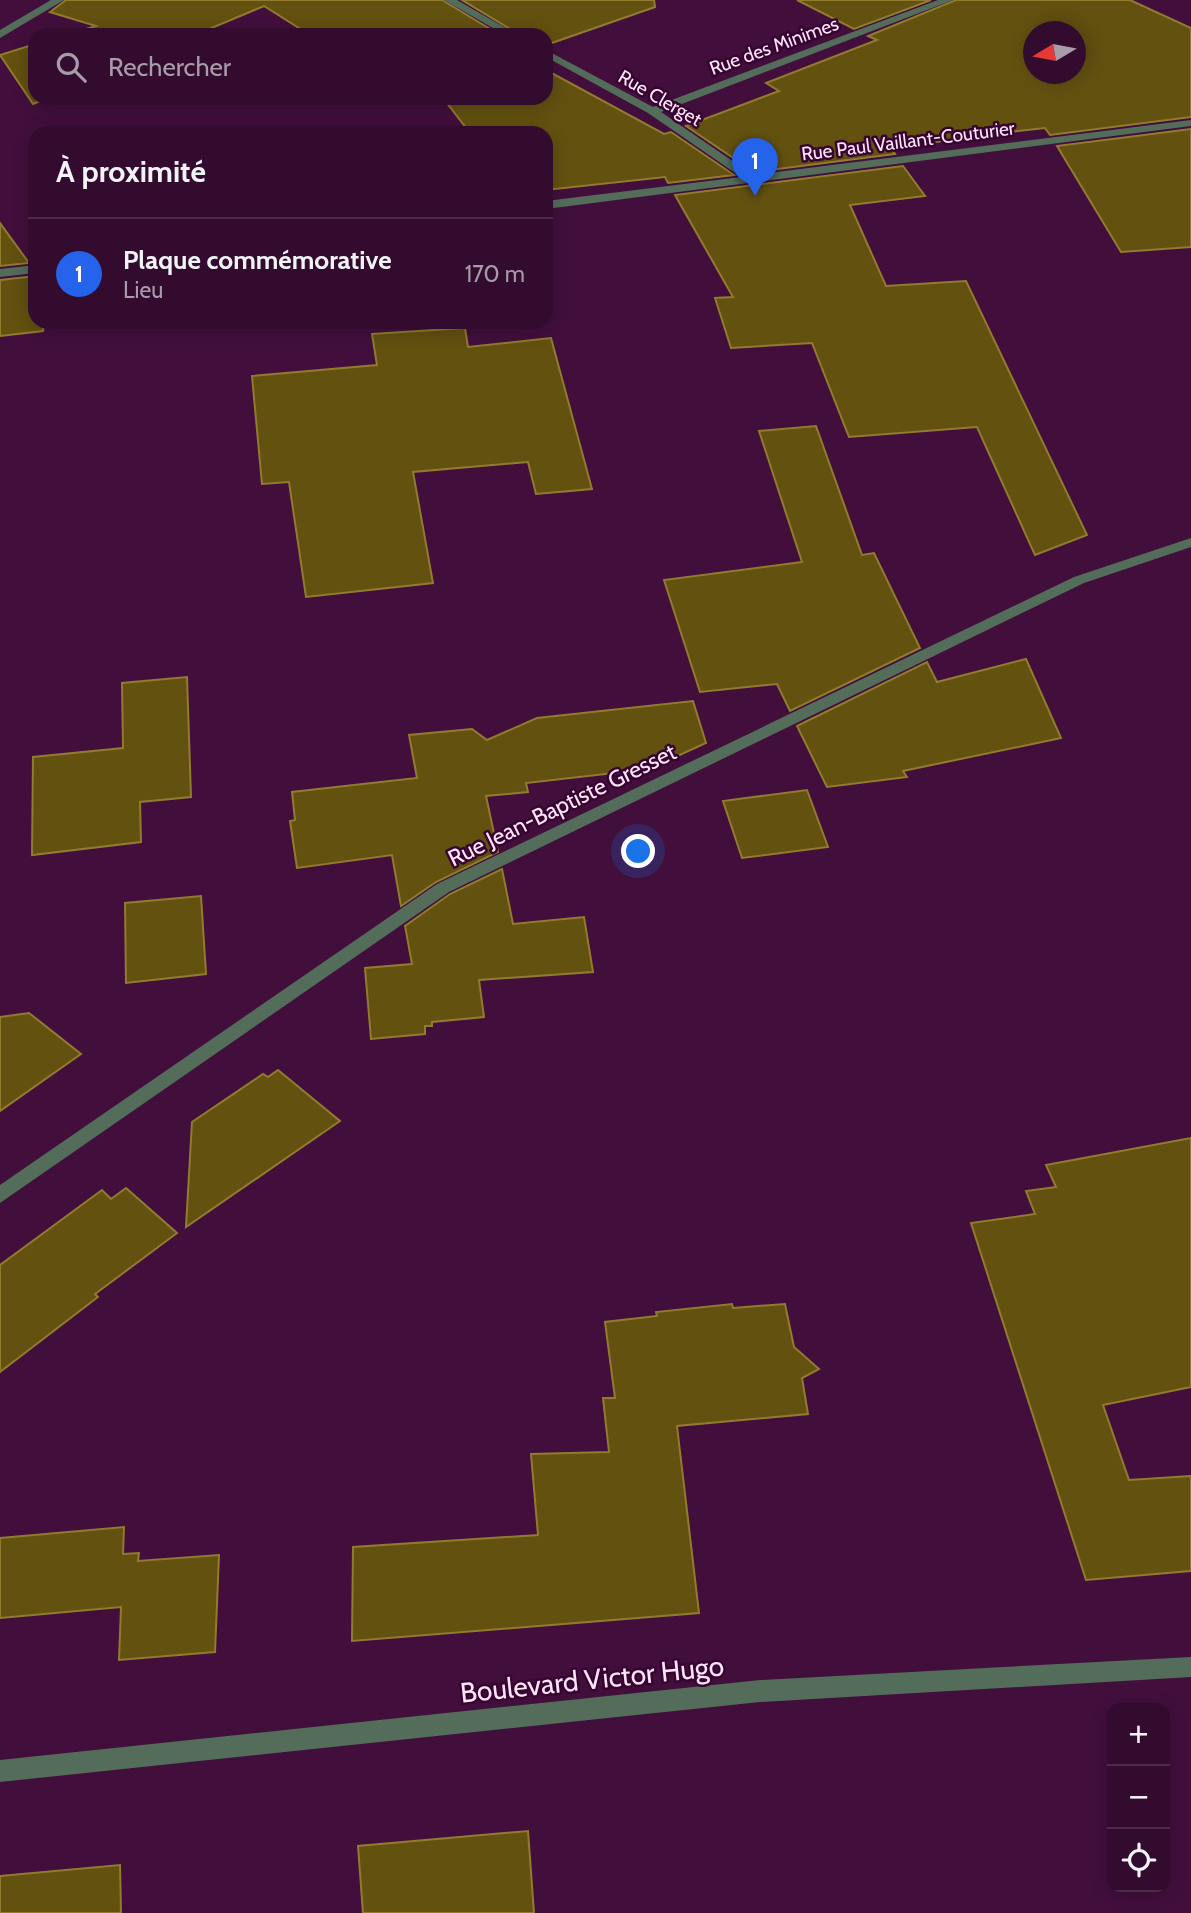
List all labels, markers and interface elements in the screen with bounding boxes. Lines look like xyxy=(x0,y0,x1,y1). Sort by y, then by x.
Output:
street label: Rue des Minimes xyxy=(706,12,842,80)
north arrow xyxy=(1023,21,1086,84)
search box xyxy=(28,28,553,105)
icon: search xyxy=(52,48,90,86)
text: Rechercher xyxy=(108,51,231,83)
street label: Rue Clerget xyxy=(614,65,706,131)
street label: Rue Paul Vaillant-Couturier xyxy=(800,117,1016,165)
pin: 1 xyxy=(732,138,778,196)
text: À proximité xyxy=(56,153,206,190)
text: Plaque commémorative xyxy=(123,244,392,276)
text: 1 xyxy=(75,260,83,288)
text: 170 m xyxy=(465,260,525,288)
text: Lieu xyxy=(123,276,163,304)
street label: Rue Jean-Baptiste Gresset xyxy=(443,737,681,872)
your location xyxy=(621,834,655,868)
street label: Boulevard Victor Hugo xyxy=(458,1648,726,1710)
map controls xyxy=(1107,1703,1170,1892)
button: + xyxy=(1107,1703,1170,1766)
button: − xyxy=(1107,1766,1170,1829)
button: locate xyxy=(1107,1829,1170,1892)

